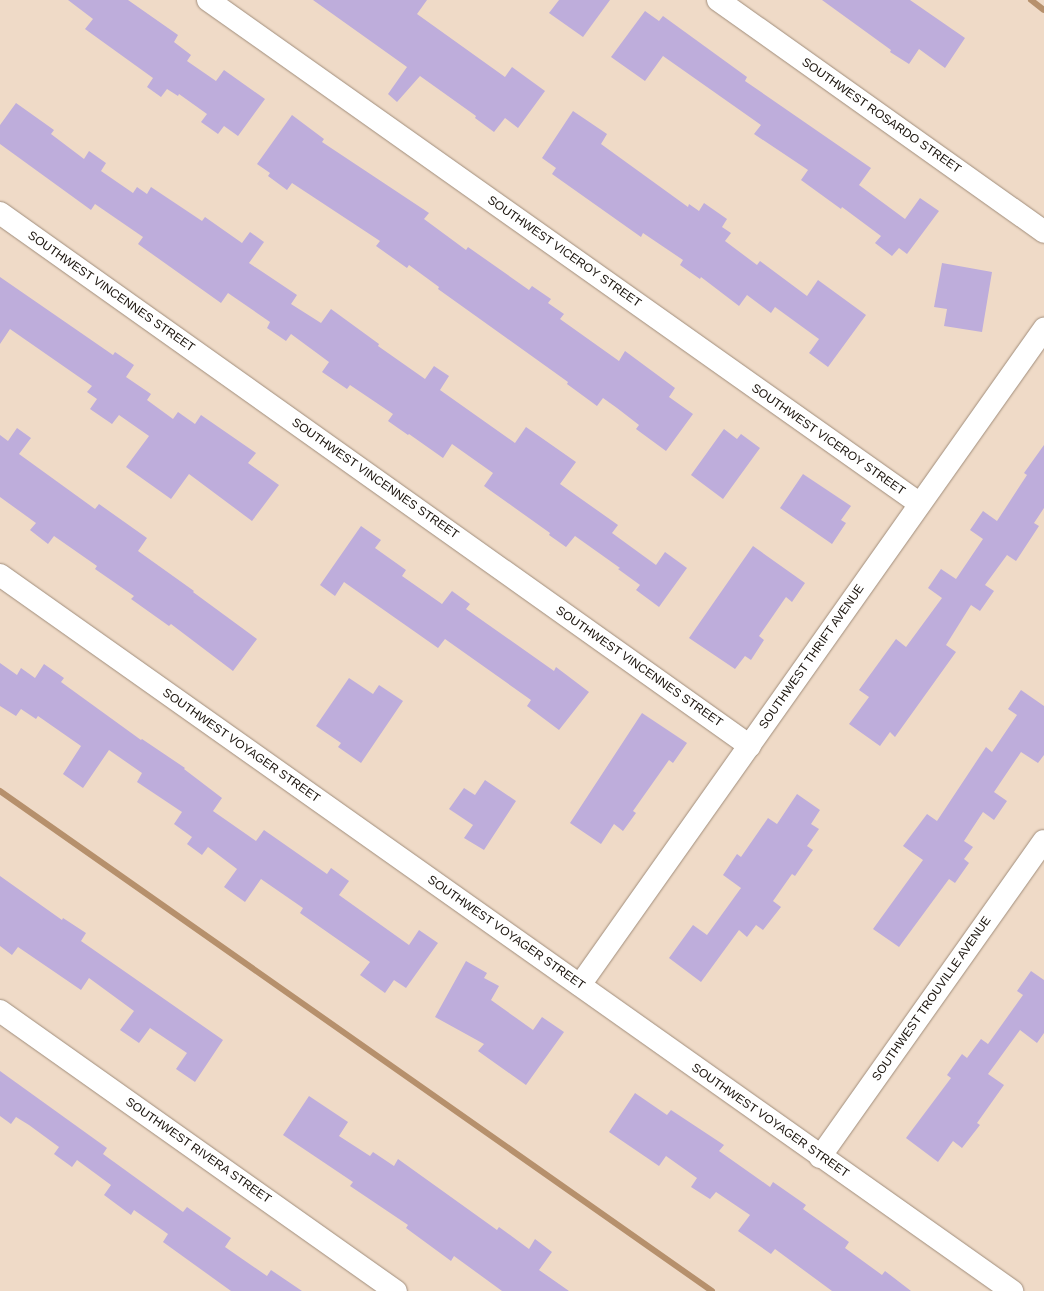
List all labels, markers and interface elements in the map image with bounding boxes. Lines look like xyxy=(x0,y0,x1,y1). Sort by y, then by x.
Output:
street label: SOUTHWEST ROSARDO STREET xyxy=(799,55,963,177)
street label: SOUTHWEST VICEROY STREET xyxy=(484,193,644,311)
street label: SOUTHWEST VINCENNES STREET xyxy=(25,229,197,355)
street label: SOUTHWEST VICEROY STREET xyxy=(748,381,908,499)
street label: SOUTHWEST VINCENNES STREET xyxy=(289,416,461,542)
street label: SOUTHWEST THRIFT AVENUE xyxy=(756,581,868,733)
street label: SOUTHWEST VINCENNES STREET xyxy=(553,604,725,730)
street label: SOUTHWEST VOYAGER STREET xyxy=(159,686,323,806)
street label: SOUTHWEST VOYAGER STREET xyxy=(424,873,588,993)
street label: SOUTHWEST TROUVILLE AVENUE xyxy=(869,914,995,1084)
street label: SOUTHWEST VOYAGER STREET xyxy=(688,1061,852,1181)
street label: SOUTHWEST RIVERA STREET xyxy=(122,1095,274,1207)

